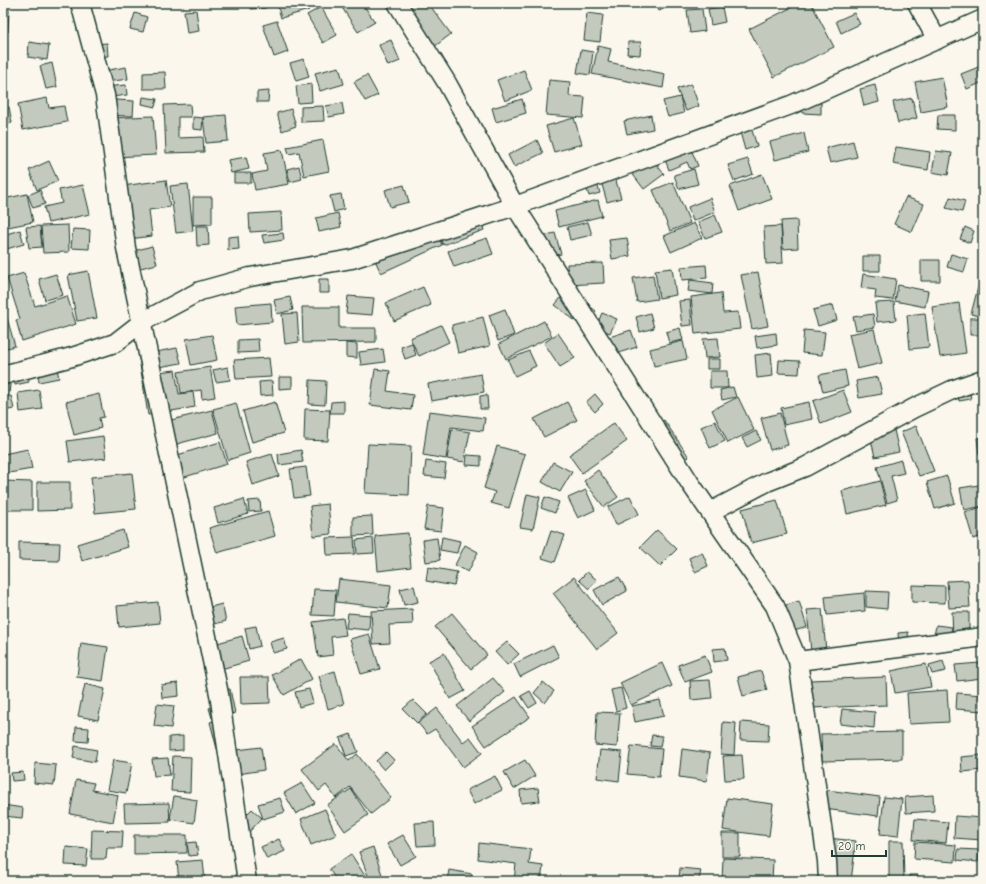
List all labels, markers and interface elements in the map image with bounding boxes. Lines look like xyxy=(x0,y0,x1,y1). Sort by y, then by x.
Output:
scale bar xyxy=(832,832,886,858)
text: 20 m xyxy=(838,839,866,853)

